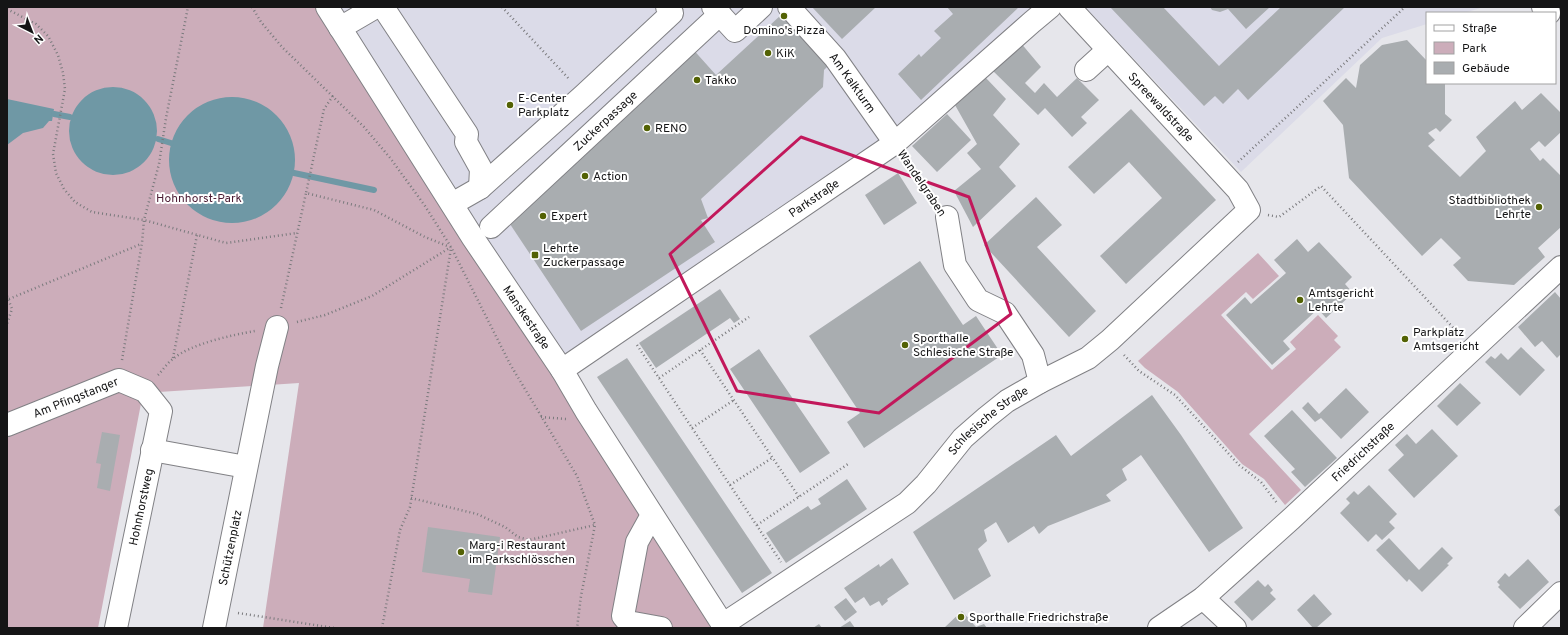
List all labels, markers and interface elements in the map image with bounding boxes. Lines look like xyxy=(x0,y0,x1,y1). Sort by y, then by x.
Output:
marker: Domino's Pizza xyxy=(779,11,789,21)
north arrow xyxy=(12,12,52,52)
legend xyxy=(1426,12,1556,84)
text: Straße xyxy=(1462,21,1497,37)
place label: Domino's Pizza xyxy=(743,23,825,39)
text: N xyxy=(30,31,46,47)
text: Park xyxy=(1462,41,1487,57)
place label: KiK xyxy=(776,46,795,62)
marker: KiK xyxy=(763,48,773,58)
street label: Am Kalkturm xyxy=(825,50,879,117)
text: Gebäude xyxy=(1462,61,1510,77)
street label: Spreewaldstraße xyxy=(1124,70,1197,146)
place label: Takko xyxy=(705,73,737,89)
marker: Takko xyxy=(692,75,702,85)
street label: Zuckerpassage xyxy=(571,88,641,155)
place label: E-Center Parkplatz xyxy=(518,91,569,121)
marker: E-Center Parkplatz xyxy=(505,100,515,110)
place label: RENO xyxy=(655,121,687,137)
marker: RENO xyxy=(642,123,652,133)
street label: Wandelgraben xyxy=(893,147,949,220)
place label: Action xyxy=(593,169,628,185)
marker: Action xyxy=(580,171,590,181)
street label: Parkstraße xyxy=(786,176,843,222)
park label: Hohnhorst-Park xyxy=(156,191,242,207)
place label: Stadtbibliothek Lehrte xyxy=(1449,193,1531,223)
marker: Stadtbibliothek Lehrte xyxy=(1534,202,1544,212)
place label: Expert xyxy=(551,209,587,225)
marker: Expert xyxy=(538,211,548,221)
place label: Lehrte Zuckerpassage xyxy=(543,241,625,271)
marker: Lehrte Zuckerpassage xyxy=(530,250,540,260)
street label: Manskestraße xyxy=(498,283,553,353)
place label: Amtsgericht Lehrte xyxy=(1308,286,1374,316)
marker: Amtsgericht Lehrte xyxy=(1295,295,1305,305)
place label: Parkplatz Amtsgericht xyxy=(1413,325,1479,355)
place label: Sporthalle Schlesische Straße xyxy=(913,331,1014,361)
marker: Parkplatz Amtsgericht xyxy=(1400,334,1410,344)
marker: Sporthalle Schlesische Straße xyxy=(900,340,910,350)
street label: Am Pfingstanger xyxy=(31,374,121,423)
street label: Schlesische Straße xyxy=(945,383,1032,459)
street label: Friedrichstraße xyxy=(1329,419,1399,486)
street label: Hohnhorstweg xyxy=(126,467,158,547)
street label: Schützenplatz xyxy=(216,509,247,587)
place label: Marg-i Restaurant im Parkschlösschen xyxy=(469,538,575,568)
marker: Marg-i Restaurant im Parkschlösschen xyxy=(456,547,466,557)
place label: Sporthalle Friedrichstraße xyxy=(969,610,1108,626)
marker: Sporthalle Friedrichstraße xyxy=(956,612,966,622)

